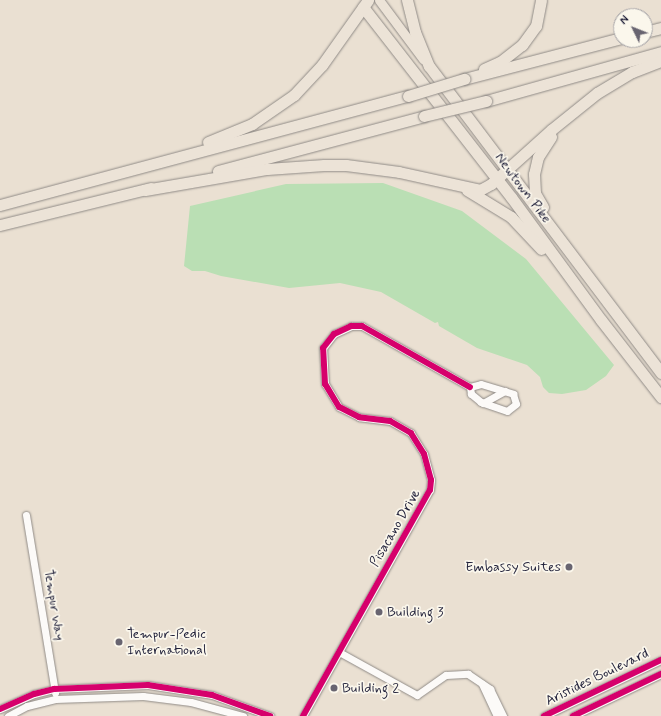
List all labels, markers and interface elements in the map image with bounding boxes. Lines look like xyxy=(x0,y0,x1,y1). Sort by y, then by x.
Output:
north arrow xyxy=(613,8,653,48)
text: N xyxy=(617,13,633,28)
street label: Newtown Pike xyxy=(491,150,555,226)
street label: Pisacano Drive xyxy=(366,487,424,569)
place label: Embassy Suites xyxy=(469,559,561,575)
marker: Embassy Suites xyxy=(564,562,574,572)
street label: Tempur Way xyxy=(40,567,68,643)
place label: Building 3 xyxy=(387,604,444,620)
marker: Building 3 xyxy=(374,607,384,617)
place label: Tempur-Pedic International xyxy=(127,626,206,658)
marker: Tempur-Pedic International xyxy=(114,637,124,647)
street label: Aristides Boulevard xyxy=(544,646,650,708)
place label: Building 2 xyxy=(342,680,399,696)
marker: Building 2 xyxy=(329,683,339,693)

